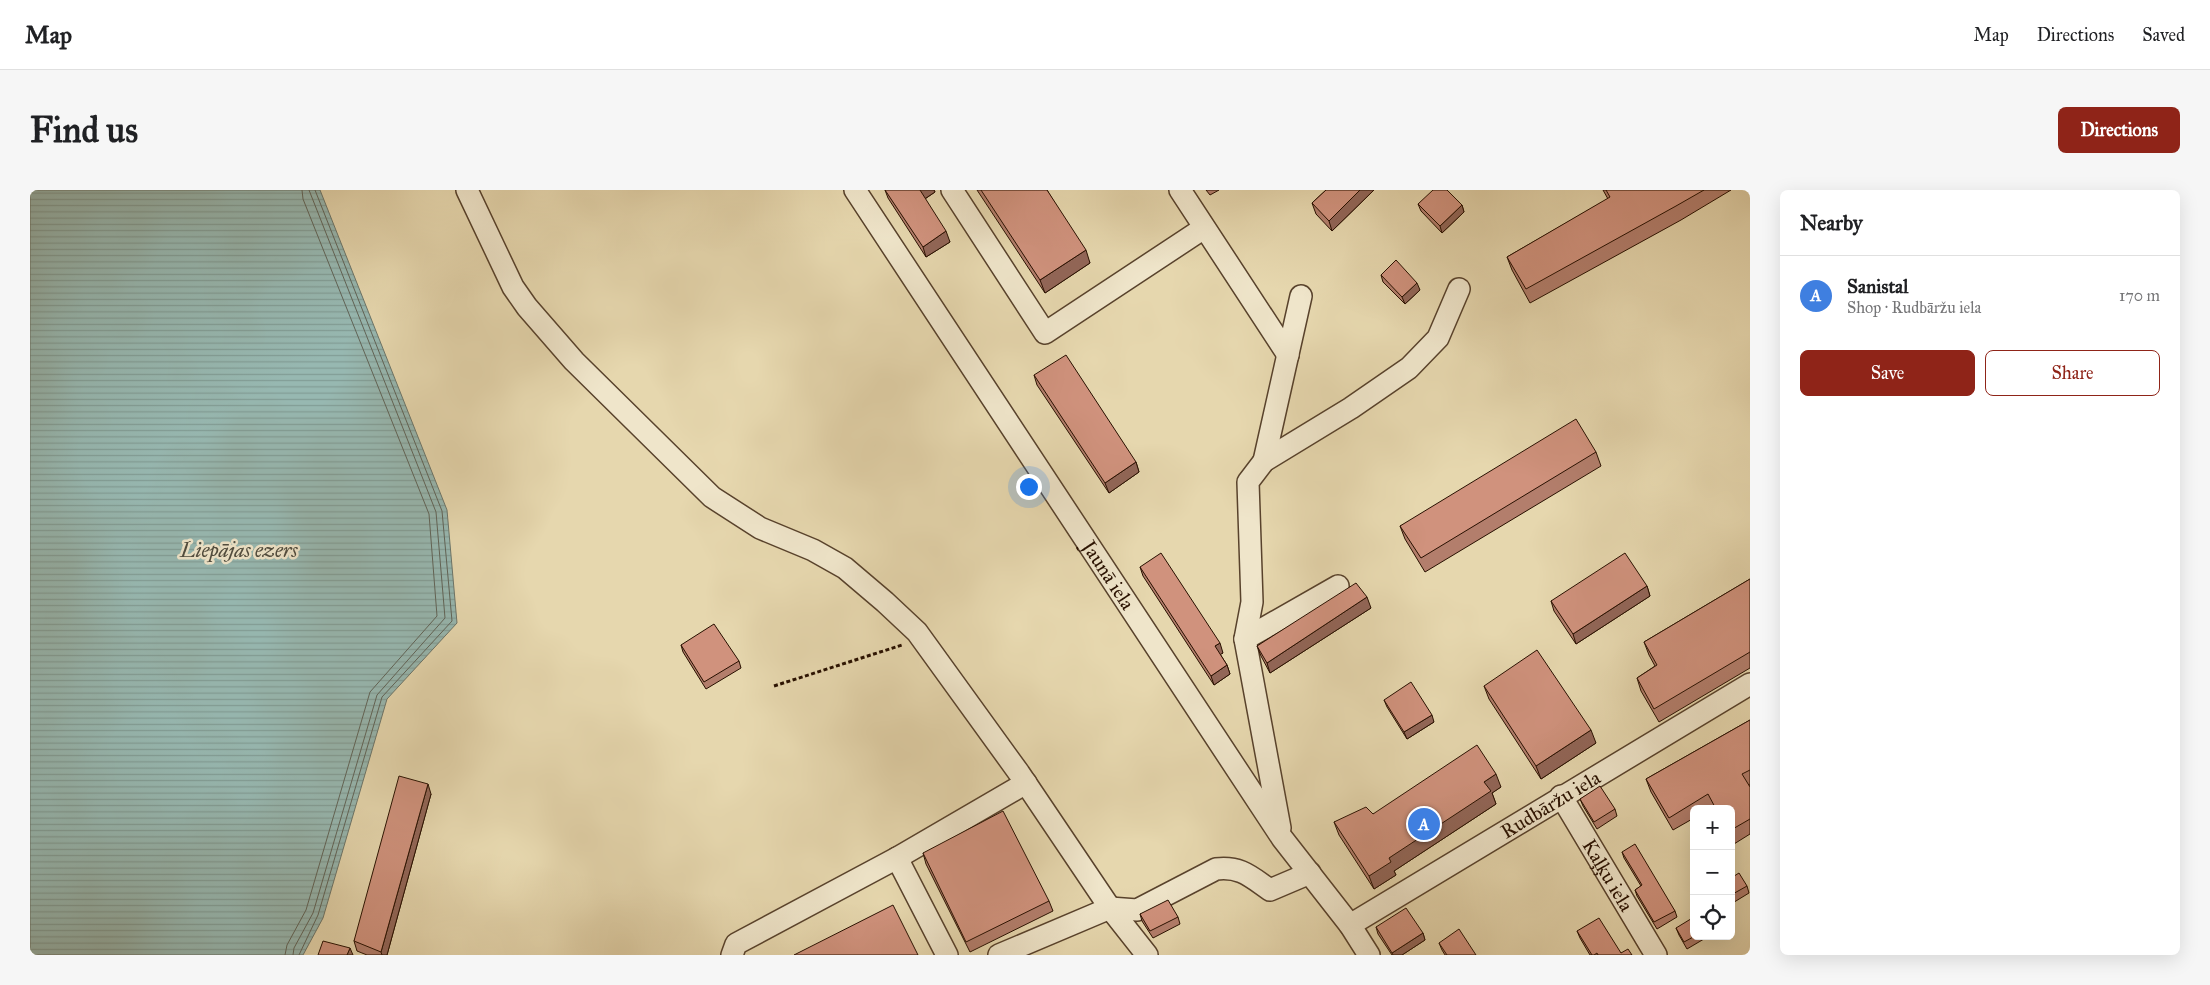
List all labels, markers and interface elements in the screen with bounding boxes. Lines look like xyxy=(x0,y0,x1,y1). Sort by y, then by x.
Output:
text: Map xyxy=(25,20,72,50)
text: Map xyxy=(1973,24,2009,46)
text: Directions xyxy=(2037,24,2114,46)
text: Saved xyxy=(2142,24,2185,46)
button: Directions xyxy=(2058,107,2180,153)
text: Find us xyxy=(30,109,138,152)
text: Nearby xyxy=(1800,210,1863,236)
text: Sanistal xyxy=(1847,275,1908,298)
text: A xyxy=(1811,286,1821,305)
text: 170 m xyxy=(2119,286,2160,305)
text: Shop · Rudbāržu iela xyxy=(1847,298,1981,317)
button: Save xyxy=(1800,350,1975,396)
button: Share xyxy=(1985,350,2160,396)
your location xyxy=(1016,474,1042,500)
street label: Jaunā iela xyxy=(1075,534,1140,615)
water label: Liepājas ezers xyxy=(179,537,299,563)
street label: Rudbāržu iela xyxy=(1496,765,1605,843)
pin: A xyxy=(1408,805,1440,843)
map controls xyxy=(1690,805,1735,940)
button: + xyxy=(1690,805,1735,850)
street label: Kaļķu iela xyxy=(1577,834,1639,916)
button: − xyxy=(1690,850,1735,895)
button: locate xyxy=(1690,895,1735,940)

